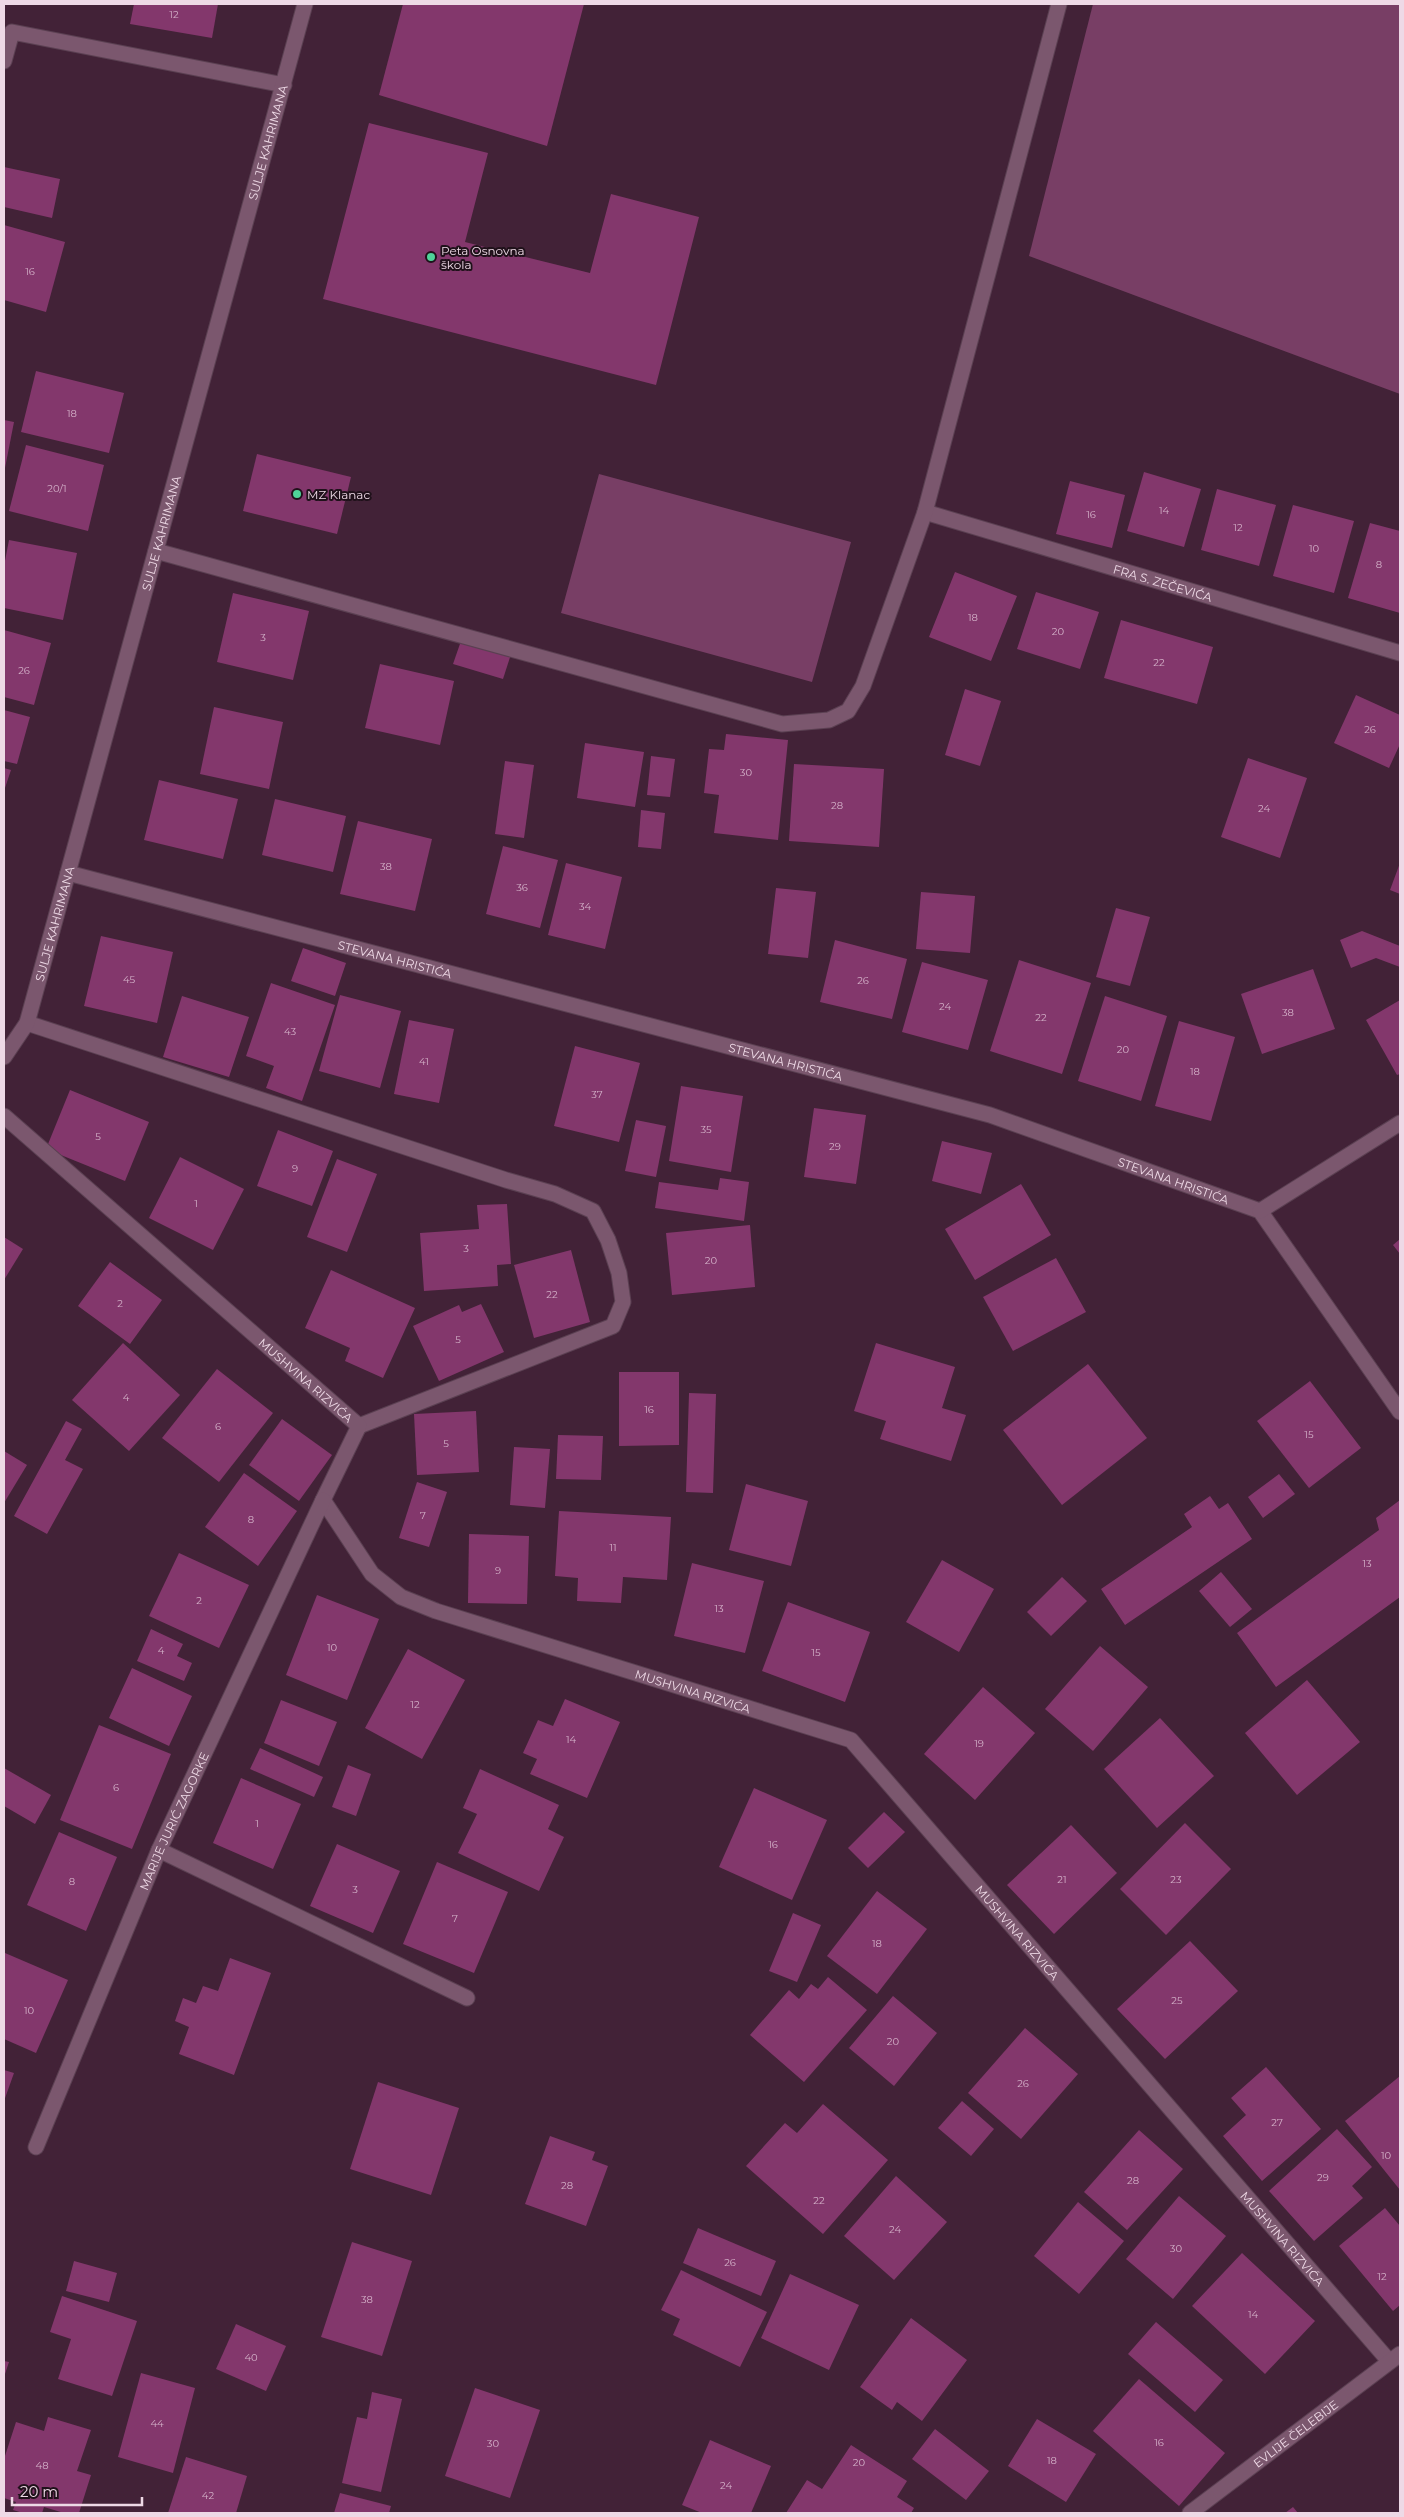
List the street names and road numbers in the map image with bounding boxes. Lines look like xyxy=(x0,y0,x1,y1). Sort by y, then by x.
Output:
street label: SULJE KAHRIMANA xyxy=(244,83,290,201)
street label: SULJE KAHRIMANA xyxy=(138,473,184,592)
street label: FRA S. ZEČEVIĆA xyxy=(1111,561,1214,604)
street label: SULJE KAHRIMANA xyxy=(31,864,77,983)
street label: STEVANA HRISTIĆA xyxy=(336,937,454,981)
street label: STEVANA HRISTIĆA xyxy=(727,1039,845,1084)
street label: STEVANA HRISTIĆA xyxy=(1116,1154,1232,1207)
street label: MUSHVINA RIZVIĆA xyxy=(256,1335,357,1425)
street label: MUSHVINA RIZVIĆA xyxy=(633,1666,753,1716)
street label: MARIJE JURIĆ ZAGORKE xyxy=(136,1749,211,1892)
street label: MUSHVINA RIZVIĆA xyxy=(973,1882,1063,1983)
street label: MUSHVINA RIZVIĆA xyxy=(1238,2188,1328,2289)
street label: EVLIJE ČELEBIJE xyxy=(1250,2396,1341,2470)

